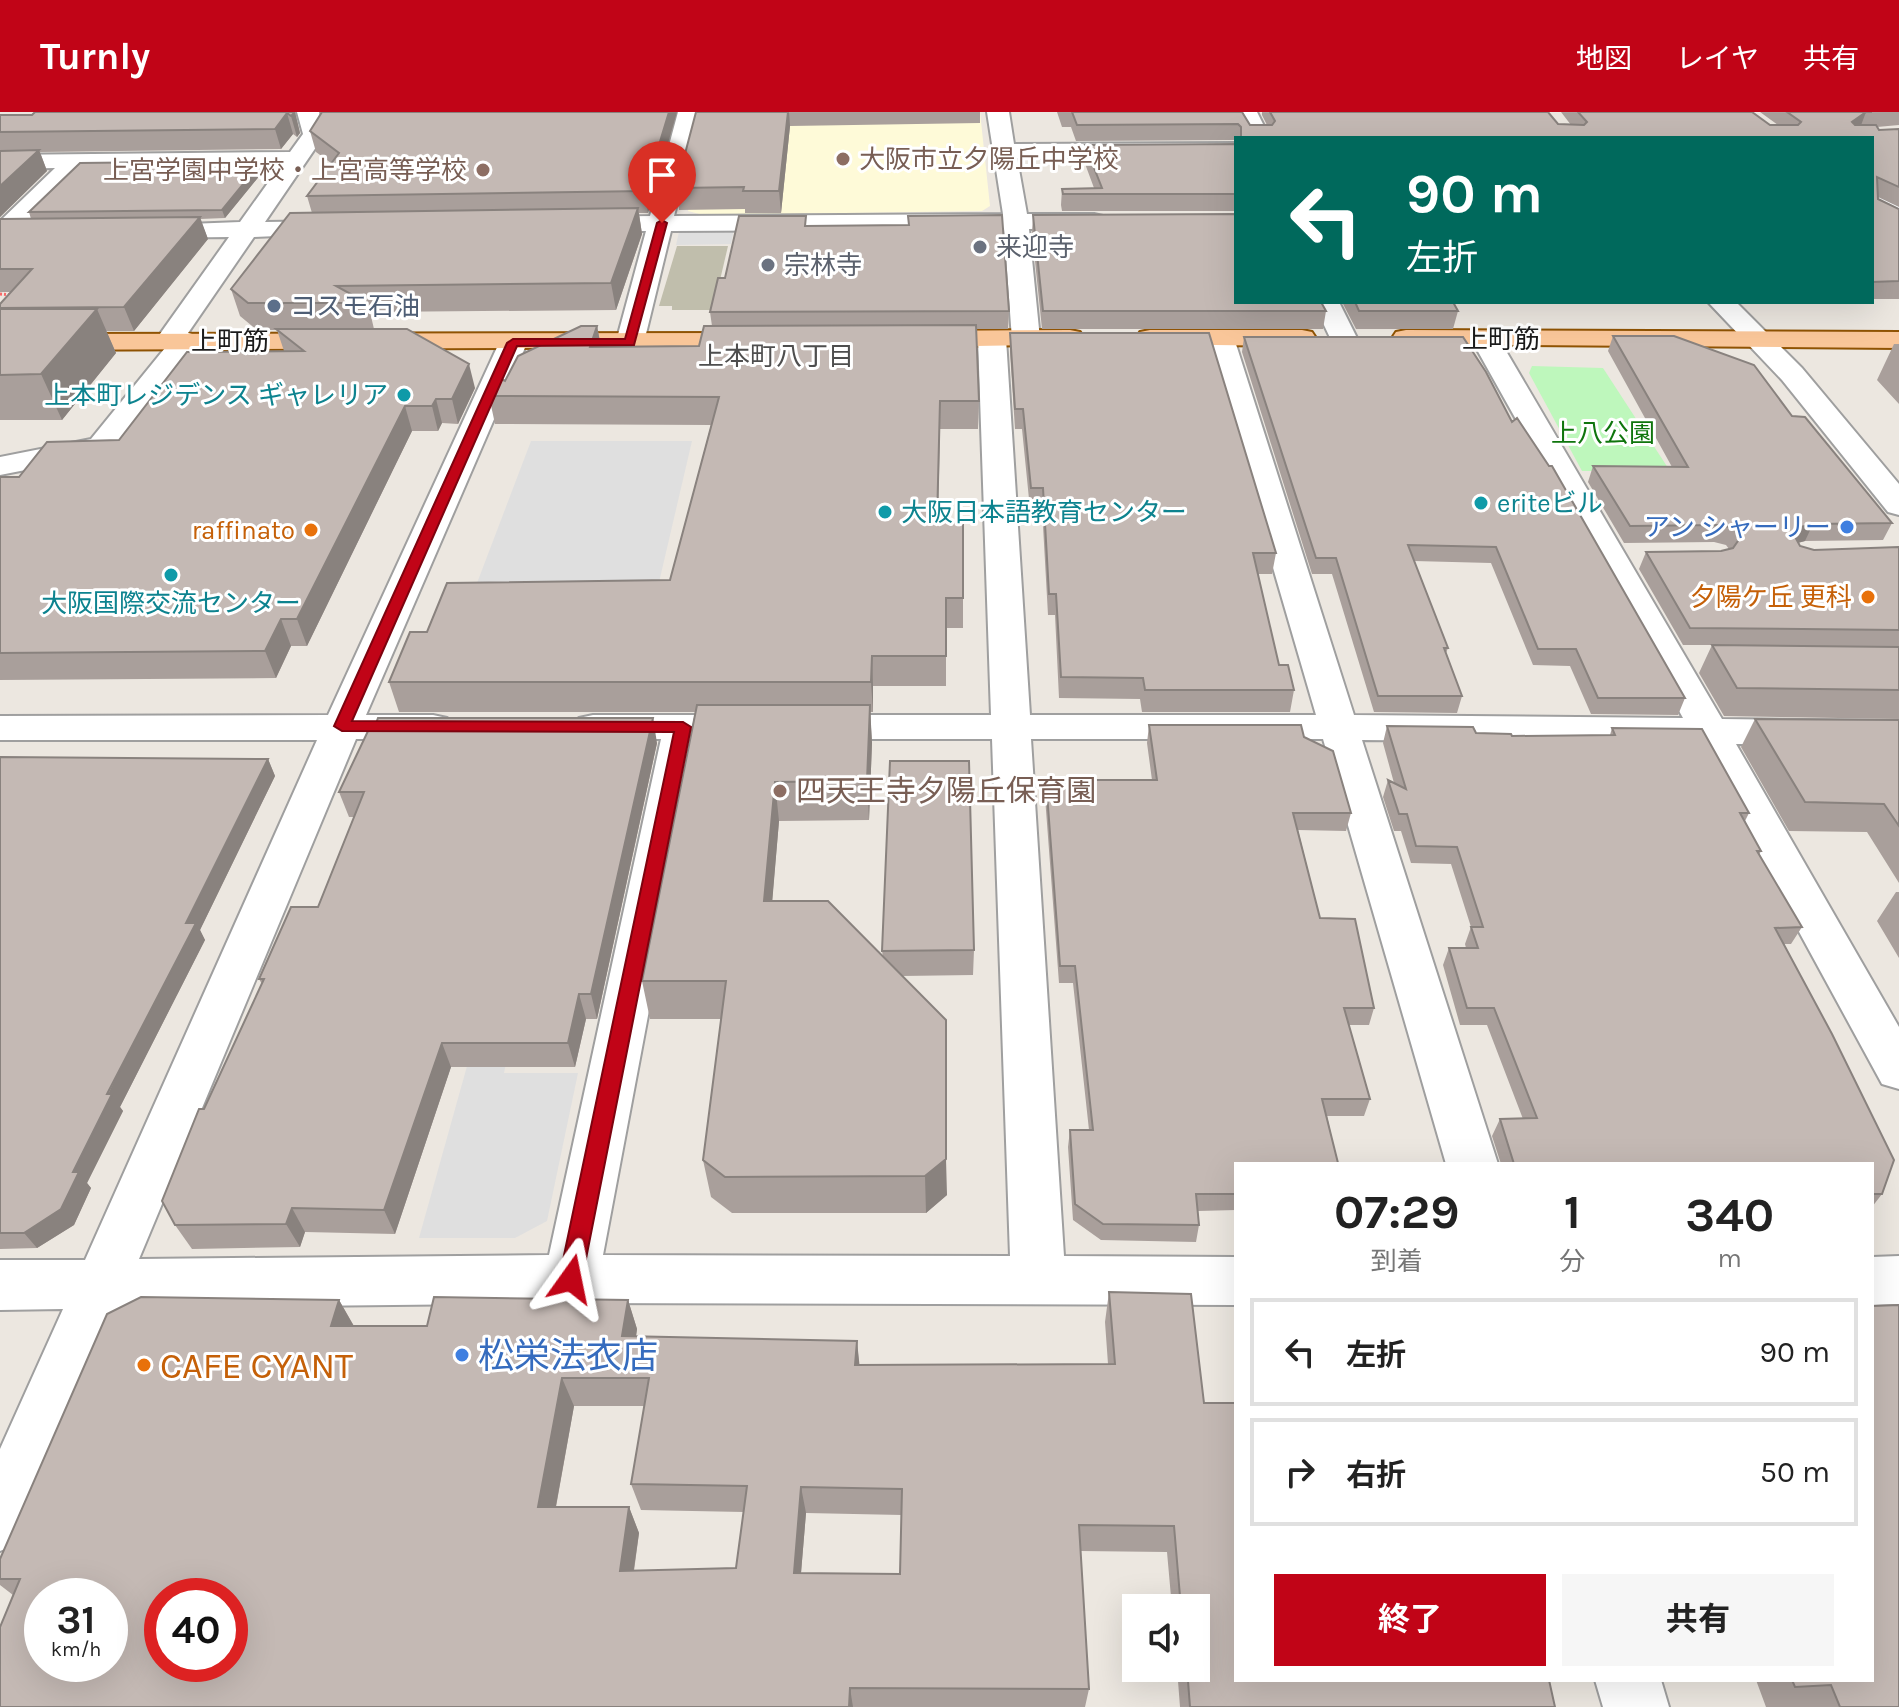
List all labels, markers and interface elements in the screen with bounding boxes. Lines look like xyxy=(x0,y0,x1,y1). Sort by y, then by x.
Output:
text: Turnly xyxy=(40,34,150,79)
text: 地図 xyxy=(1576,42,1632,75)
text: レイヤ xyxy=(1676,42,1759,75)
text: 共有 xyxy=(1803,42,1859,75)
pin xyxy=(628,141,696,223)
place label: 大阪市立夕陽丘中学校 xyxy=(859,144,1119,175)
marker: 大阪市立夕陽丘中学校 xyxy=(834,150,852,168)
icon: arrive xyxy=(640,153,684,197)
place label: 上宮学園中学校・上宮高等学校 xyxy=(103,155,467,186)
marker: 上宮学園中学校・上宮高等学校 xyxy=(474,161,492,179)
text: 90 m xyxy=(1406,161,1543,226)
icon: left xyxy=(1274,168,1378,272)
place label: 来迎寺 xyxy=(996,232,1074,263)
text: 左折 xyxy=(1406,237,1478,279)
marker: 来迎寺 xyxy=(971,238,989,256)
place label: 宗林寺 xyxy=(784,250,862,281)
marker: 宗林寺 xyxy=(759,256,777,274)
place label: コスモ石油 xyxy=(290,291,420,322)
marker: コスモ石油 xyxy=(265,297,283,315)
street label: 上町筋 xyxy=(1462,324,1540,355)
street label: 上町筋 xyxy=(191,326,269,357)
district label: 上本町八丁目 xyxy=(698,341,854,372)
place label: 上本町レジデンス ギャレリア xyxy=(44,380,388,411)
marker: 上本町レジデンス ギャレリア xyxy=(395,386,413,404)
park label: 上八公園 xyxy=(1551,418,1655,449)
place label: eriteビル xyxy=(1497,488,1603,519)
marker: eriteビル xyxy=(1472,494,1490,512)
place label: 大阪日本語教育センター xyxy=(901,497,1187,528)
marker: 大阪日本語教育センター xyxy=(876,503,894,521)
place label: アン シャーリー xyxy=(1644,512,1831,543)
place label: raffinato xyxy=(192,515,295,546)
marker: アン シャーリー xyxy=(1838,518,1856,536)
marker: raffinato xyxy=(302,521,320,539)
marker: 大阪国際交流センター xyxy=(162,566,180,584)
place label: 夕陽ケ丘 更科 xyxy=(1690,582,1852,613)
place label: 大阪国際交流センター xyxy=(41,588,301,619)
marker: 夕陽ケ丘 更科 xyxy=(1859,588,1877,606)
place label: 四天王寺夕陽丘保育園 xyxy=(796,773,1096,809)
marker: 四天王寺夕陽丘保育園 xyxy=(771,782,789,800)
text: 07:29 xyxy=(1334,1184,1459,1240)
text: 1 xyxy=(1564,1184,1581,1240)
text: 340 xyxy=(1685,1187,1774,1243)
position arrow xyxy=(529,1237,613,1321)
text: m xyxy=(1718,1243,1742,1274)
text: 到着 xyxy=(1371,1246,1423,1277)
text: 分 xyxy=(1559,1246,1585,1277)
icon: left xyxy=(1278,1330,1322,1374)
text: 90 m xyxy=(1760,1334,1830,1370)
place label: 松栄法衣店 xyxy=(478,1335,658,1377)
text: 左折 xyxy=(1346,1337,1406,1373)
place label: CAFE CYANT xyxy=(160,1345,353,1387)
marker: 松栄法衣店 xyxy=(453,1346,471,1364)
marker: CAFE CYANT xyxy=(135,1356,153,1374)
icon: right xyxy=(1278,1450,1322,1494)
text: 50 m xyxy=(1760,1454,1830,1490)
text: 右折 xyxy=(1346,1457,1406,1493)
button: 終了 xyxy=(1274,1574,1546,1666)
button: 共有 xyxy=(1562,1574,1834,1666)
speed limit sign: 40 xyxy=(144,1578,248,1682)
map controls xyxy=(1122,1594,1210,1682)
button: sound xyxy=(1122,1594,1210,1682)
text: 31 xyxy=(56,1596,96,1643)
text: km/h xyxy=(51,1638,101,1661)

